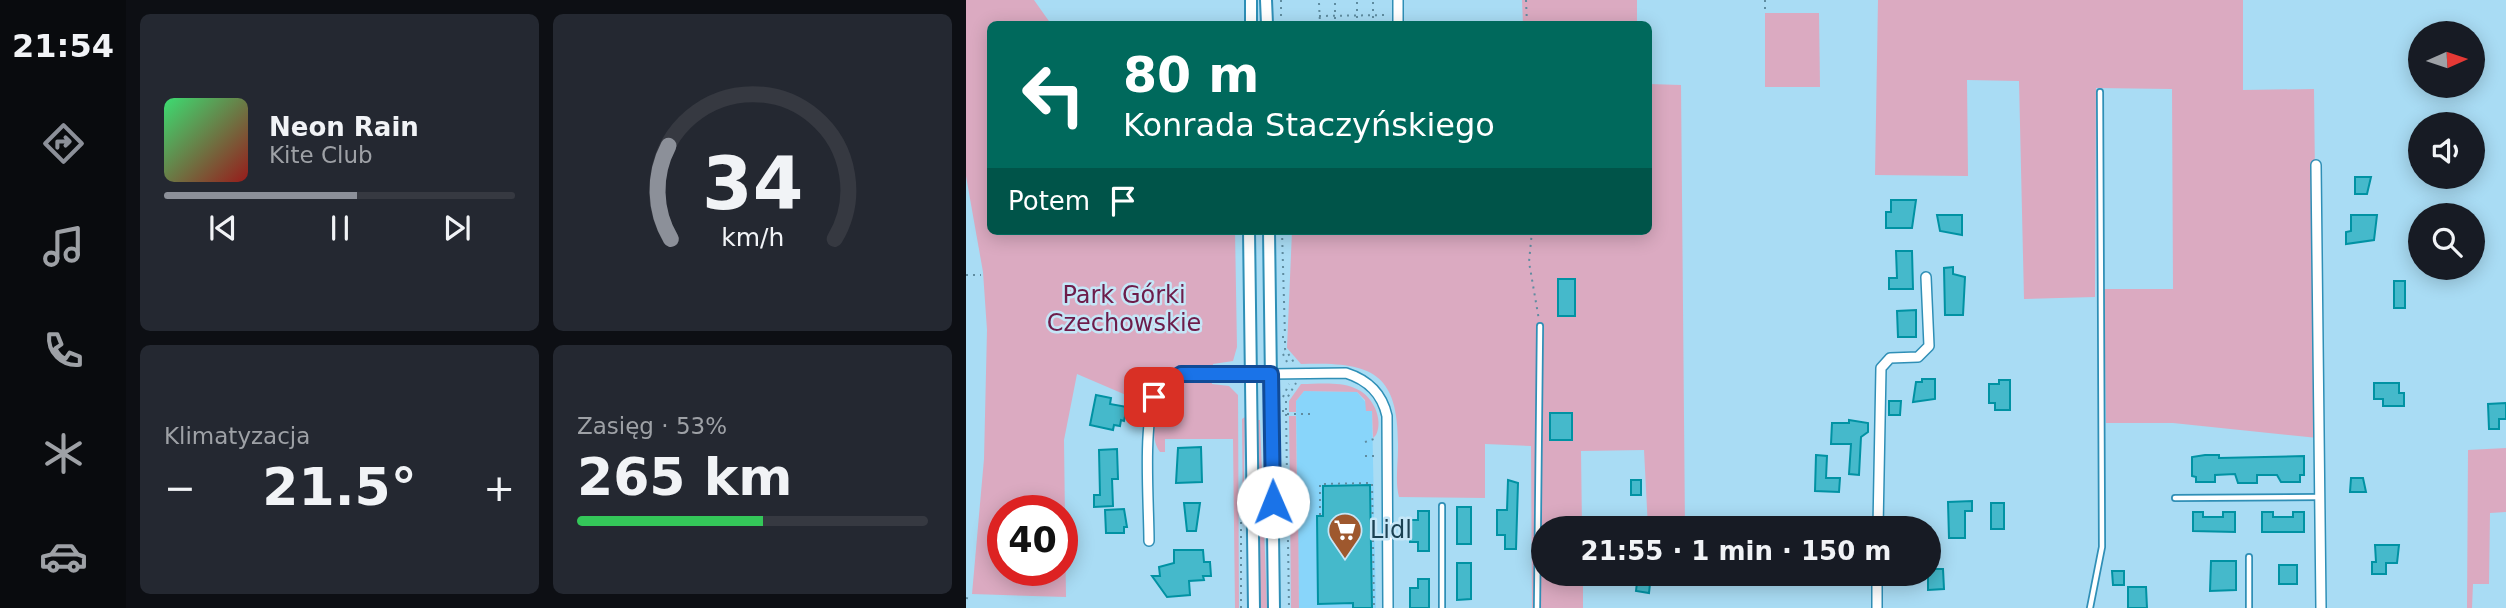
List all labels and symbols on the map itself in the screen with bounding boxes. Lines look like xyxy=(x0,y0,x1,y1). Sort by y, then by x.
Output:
north arrow xyxy=(2408,21,2485,98)
park label: Park Górki Czechowskie xyxy=(1047,281,1201,337)
pin xyxy=(1124,367,1184,427)
position arrow xyxy=(1236,465,1310,539)
speed limit sign: 40 xyxy=(987,495,1078,586)
supermarket icon: Lidl xyxy=(1326,511,1364,560)
place label: Lidl xyxy=(1370,516,1412,544)

